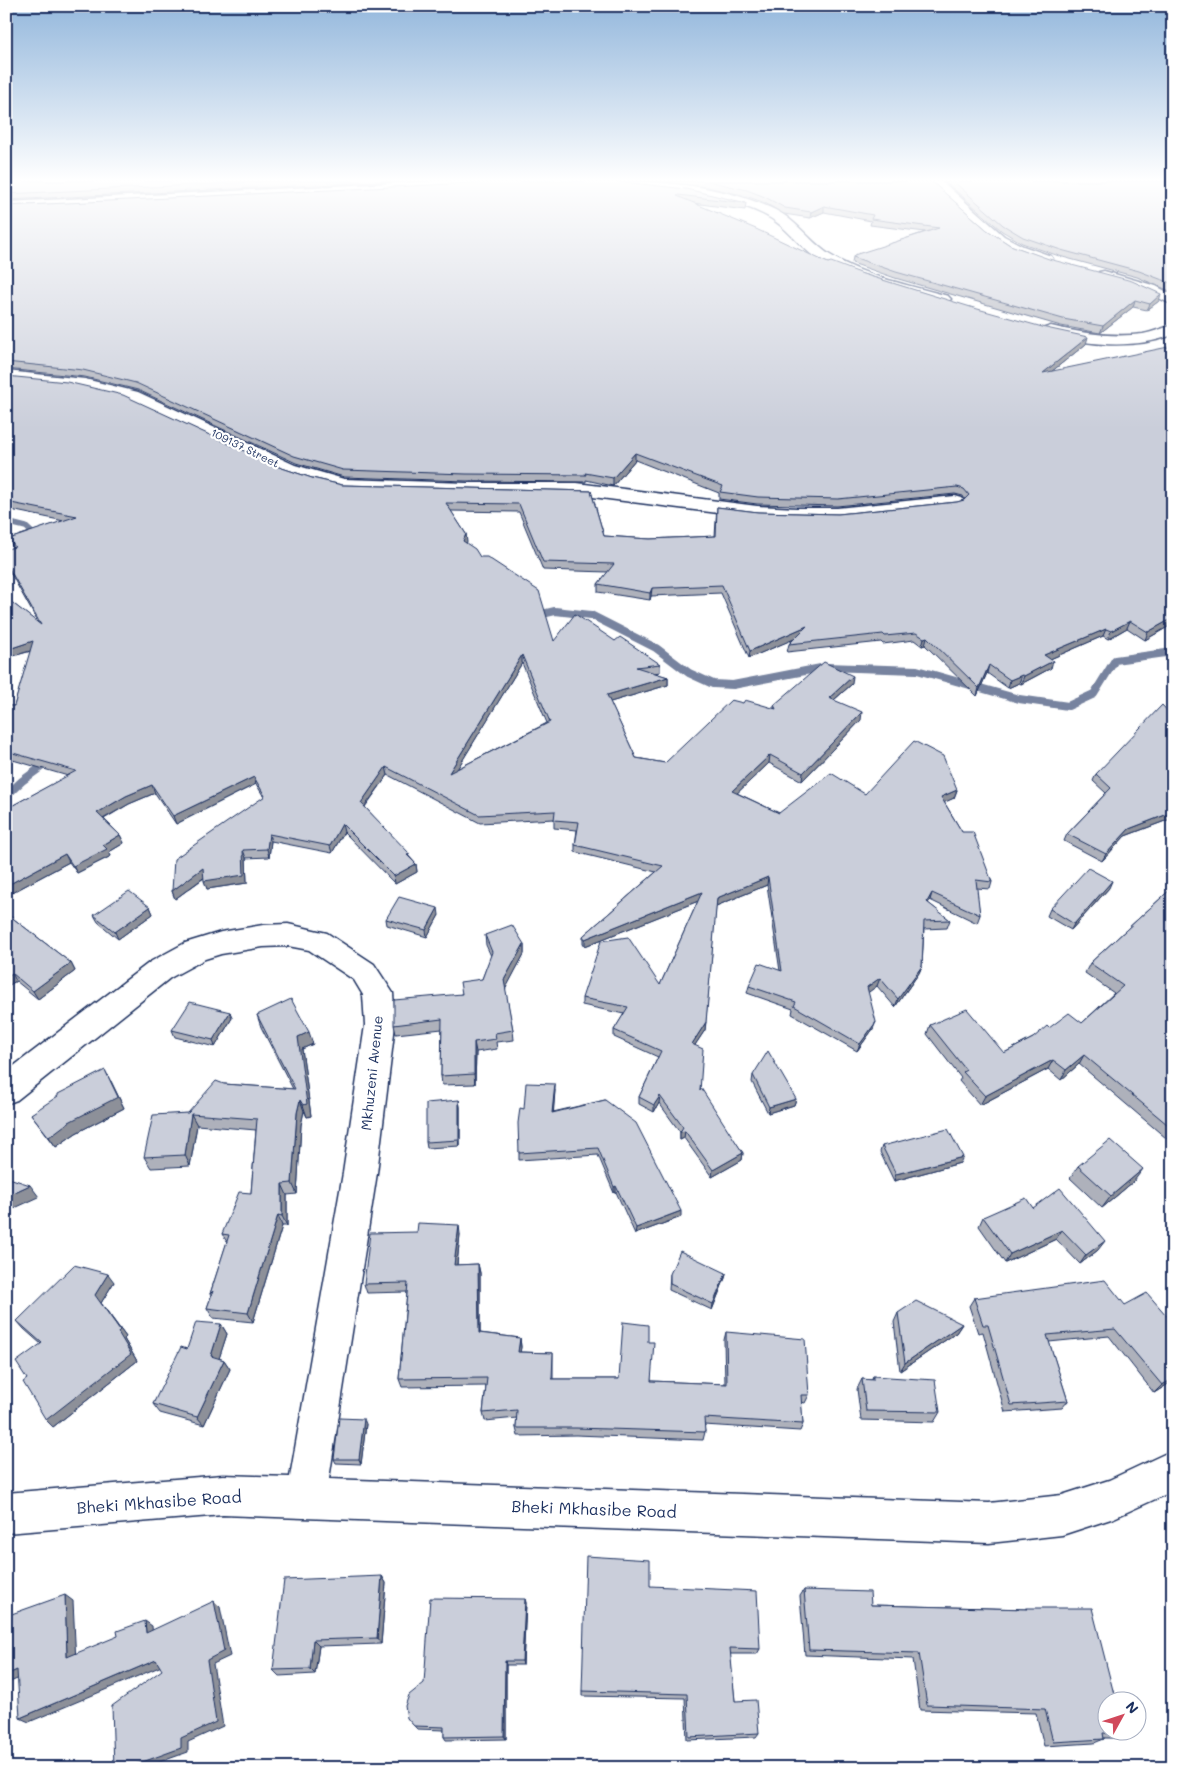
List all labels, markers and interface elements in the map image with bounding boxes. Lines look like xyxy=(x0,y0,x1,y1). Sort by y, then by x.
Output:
street label: 109137 Street xyxy=(209,425,282,471)
street label: Mkhuzeni Avenue xyxy=(356,1014,387,1131)
street label: Bheki Mkhasibe Road xyxy=(76,1485,242,1518)
street label: Bheki Mkhasibe Road xyxy=(511,1495,677,1522)
north arrow xyxy=(1096,1692,1146,1742)
text: N xyxy=(1122,1697,1143,1718)

